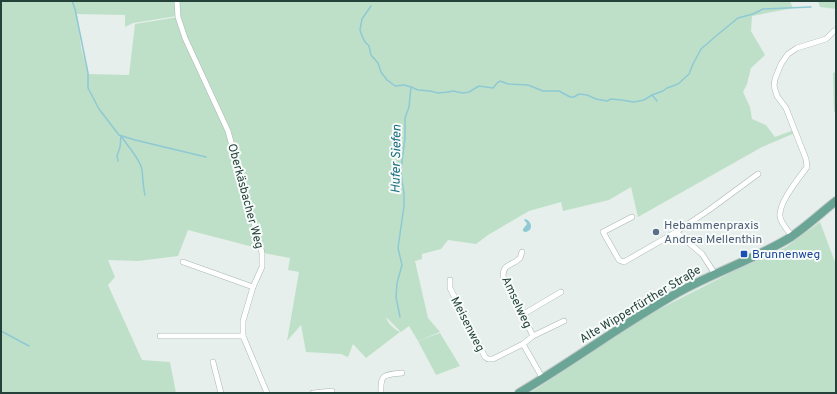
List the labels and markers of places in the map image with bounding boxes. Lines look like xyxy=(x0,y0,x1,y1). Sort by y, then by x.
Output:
place label: Hebammenpraxis Andrea Mellenthin xyxy=(664,218,762,248)
marker: Hebammenpraxis Andrea Mellenthin xyxy=(651,227,661,237)
place label: Brunnenweg xyxy=(752,247,820,263)
marker: Brunnenweg xyxy=(739,249,749,259)

